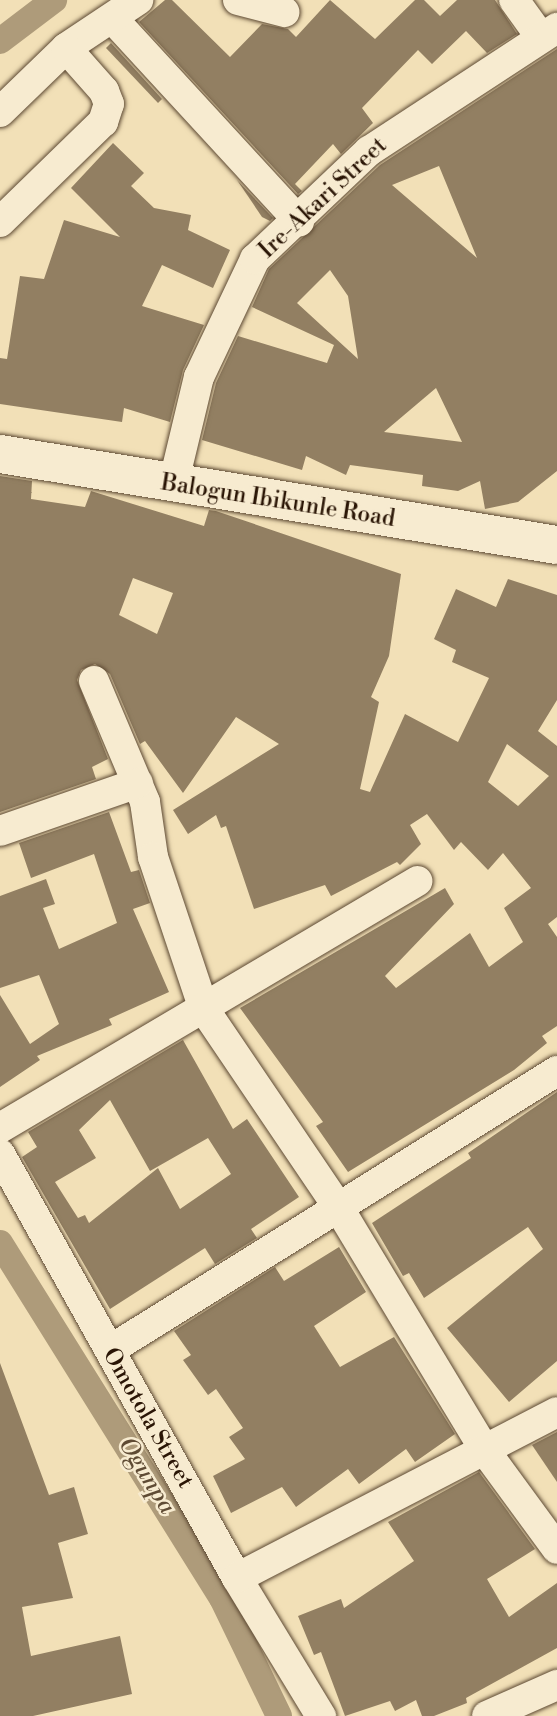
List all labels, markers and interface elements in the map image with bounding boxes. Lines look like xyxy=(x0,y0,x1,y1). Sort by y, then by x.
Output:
street label: Ire-Akari Street xyxy=(253,132,393,264)
street label: Balogun Ibikunle Road xyxy=(159,469,397,533)
street label: Omotola Street xyxy=(97,1343,199,1493)
water label: Ogunpa xyxy=(111,1432,181,1520)

